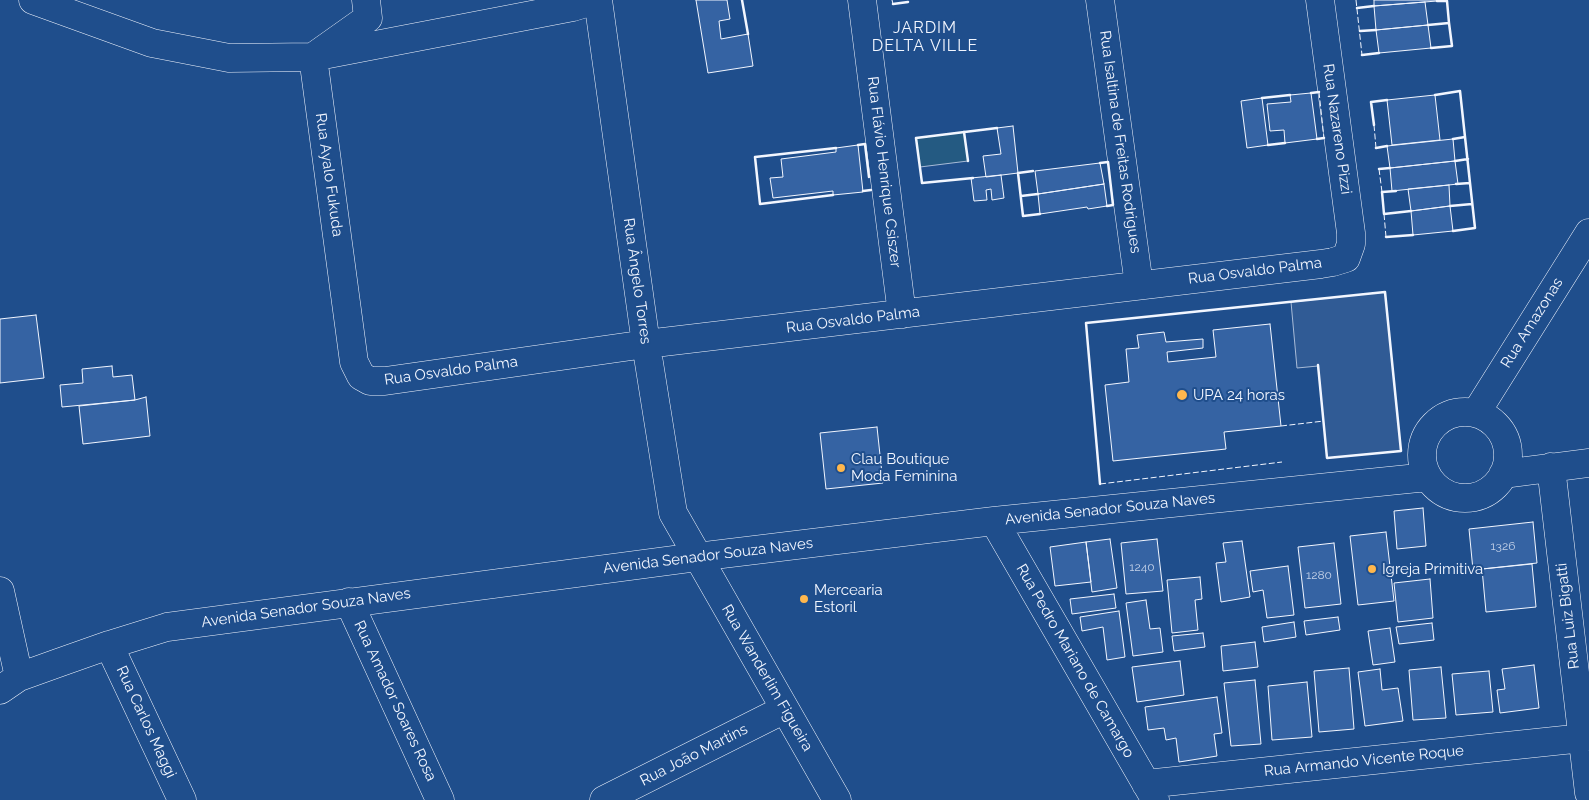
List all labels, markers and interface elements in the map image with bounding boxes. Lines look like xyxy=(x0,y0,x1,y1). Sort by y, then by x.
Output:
district label: JARDIM DELTA VILLE xyxy=(870,18,980,56)
street label: Rua Isaltina de Freitas Rodrigues xyxy=(1095,29,1145,255)
street label: Rua Nazareno Pizzi xyxy=(1319,62,1355,196)
street label: Rua Flávio Henrique Csiszer xyxy=(863,75,905,269)
street label: Rua Ayalo Fukuda xyxy=(311,112,347,238)
street label: Rua Ângelo Torres xyxy=(619,217,655,345)
street label: Rua Osvaldo Palma xyxy=(1187,254,1323,288)
street label: Rua Amazonas xyxy=(1497,275,1567,371)
street label: Rua Osvaldo Palma xyxy=(785,303,921,337)
street label: Rua Osvaldo Palma xyxy=(383,353,519,389)
place label: UPA 24 horas xyxy=(1193,386,1285,404)
marker: UPA 24 horas xyxy=(1175,388,1189,402)
place label: Clau Boutique Moda Feminina xyxy=(851,450,957,485)
marker: Clau Boutique Moda Feminina xyxy=(835,462,847,474)
street label: Avenida Senador Souza Naves xyxy=(1004,489,1216,529)
street label: Avenida Senador Souza Naves xyxy=(602,534,814,578)
house number: 1326 xyxy=(1490,539,1516,553)
house number: 1240 xyxy=(1129,560,1155,574)
place label: Igreja Primitiva xyxy=(1382,560,1483,578)
street label: Rua Pedro Mariano de Camargo xyxy=(1012,561,1138,761)
street label: Rua Luiz Bigatti xyxy=(1553,562,1583,670)
marker: Igreja Primitiva xyxy=(1366,563,1378,575)
house number: 1280 xyxy=(1306,568,1332,582)
place label: Mercearia Estoril xyxy=(814,581,883,616)
street label: Avenida Senador Souza Naves xyxy=(200,584,412,632)
marker: Mercearia Estoril xyxy=(798,593,810,605)
street label: Rua Wanderlim Figueira xyxy=(718,601,816,755)
street label: Rua Amador Soares Rosa xyxy=(350,618,440,784)
street label: Rua Carlos Maggi xyxy=(112,663,180,781)
street label: Rua João Martins xyxy=(637,720,751,790)
street label: Rua Armando Vicente Roque xyxy=(1263,742,1465,780)

